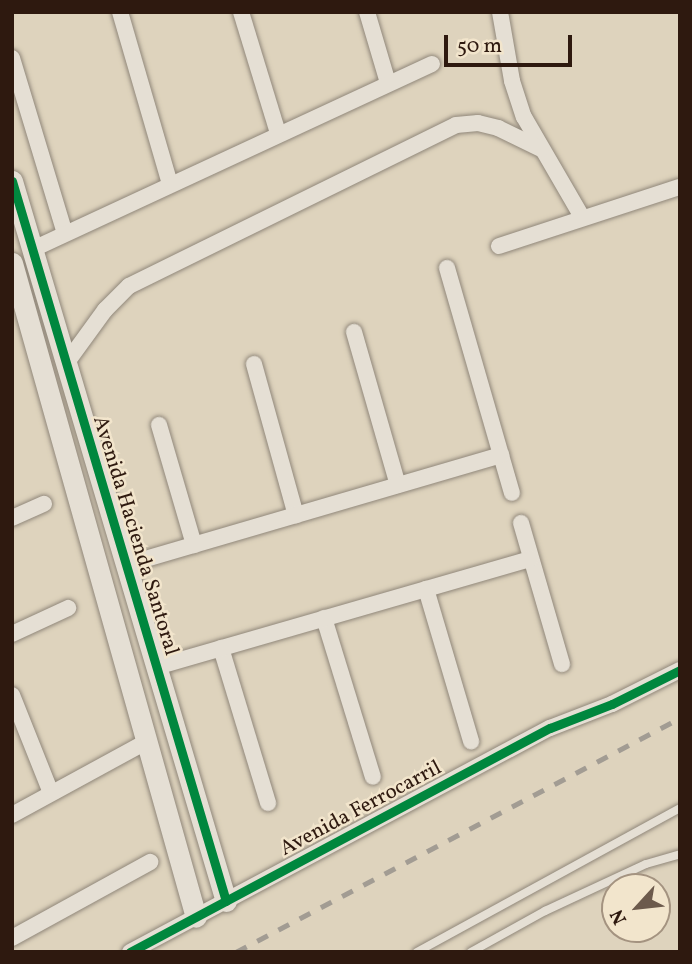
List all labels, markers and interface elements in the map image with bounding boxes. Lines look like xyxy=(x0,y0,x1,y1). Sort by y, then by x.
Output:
scale bar xyxy=(447,21,575,65)
text: 50 m xyxy=(457,32,502,61)
street label: Avenida Hacienda Santoral xyxy=(87,413,183,659)
street label: Avenida Ferrocarril xyxy=(276,756,446,862)
north arrow xyxy=(601,873,671,943)
text: N xyxy=(604,905,634,929)

